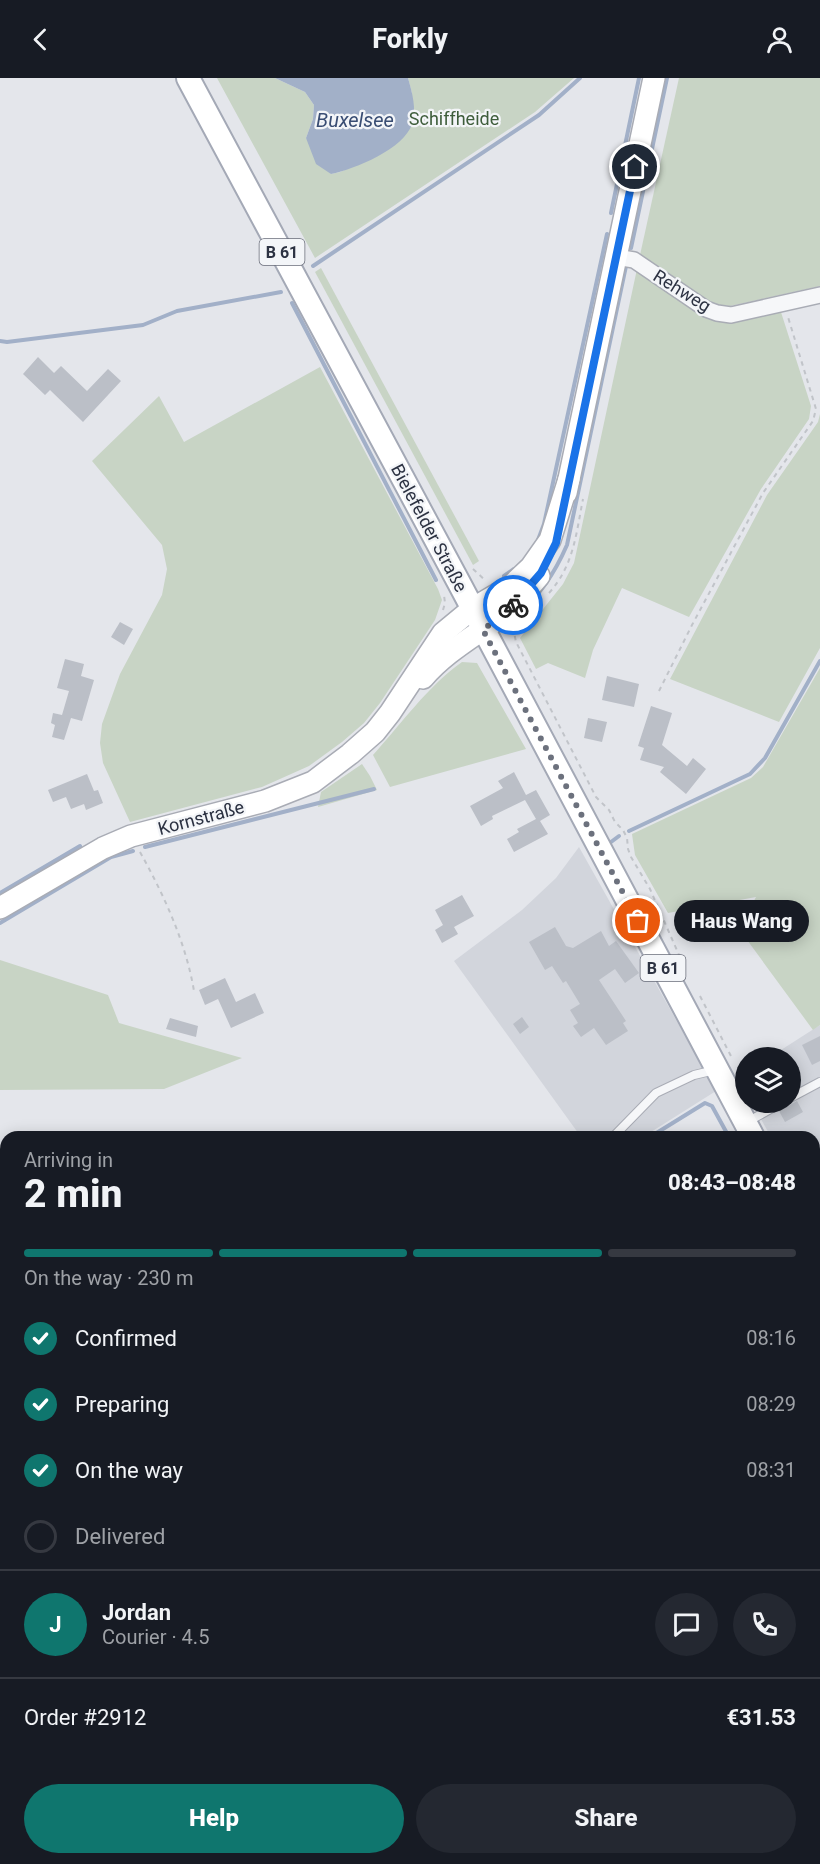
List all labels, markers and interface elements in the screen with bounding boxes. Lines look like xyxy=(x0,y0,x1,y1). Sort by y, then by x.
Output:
icon: back xyxy=(24,23,57,56)
text: Forkly xyxy=(372,23,448,55)
icon: person xyxy=(763,23,796,56)
water label: Buxelsee xyxy=(316,108,394,132)
park label: Schiffheide xyxy=(409,108,499,129)
pin xyxy=(609,141,660,192)
icon: home xyxy=(618,150,651,183)
road number: B 61 xyxy=(260,239,304,265)
street label: Rehweg xyxy=(650,265,715,316)
street label: Bielefelder Straße xyxy=(387,460,472,595)
courier xyxy=(483,575,543,635)
icon: bike xyxy=(497,589,530,622)
street label: Kornstraße xyxy=(155,796,246,839)
pin xyxy=(612,895,663,946)
callout: Haus Wang xyxy=(674,900,809,942)
icon: bag xyxy=(621,904,654,937)
text: Haus Wang xyxy=(691,909,792,933)
road number: B 61 xyxy=(640,955,686,981)
map controls xyxy=(735,1047,801,1113)
button: layers xyxy=(735,1047,801,1113)
text: Arriving in xyxy=(24,1148,113,1172)
text: 08:43–08:48 xyxy=(668,1170,796,1195)
text: 2 min xyxy=(24,1171,122,1217)
text: On the way · 230 m xyxy=(24,1266,193,1290)
icon: check xyxy=(24,1322,57,1355)
text: Confirmed xyxy=(75,1326,177,1351)
text: 08:16 xyxy=(746,1326,796,1350)
icon: check xyxy=(24,1388,57,1421)
text: Preparing xyxy=(75,1392,169,1417)
text: 08:29 xyxy=(746,1392,796,1416)
icon: check xyxy=(24,1454,57,1487)
text: On the way xyxy=(75,1458,183,1483)
text: 08:31 xyxy=(746,1458,796,1482)
text: Delivered xyxy=(75,1524,165,1549)
button: chat xyxy=(655,1593,718,1656)
button: phone xyxy=(733,1593,796,1656)
text: Jordan xyxy=(102,1600,171,1625)
text: J xyxy=(49,1612,62,1637)
text: Courier · 4.5 xyxy=(102,1625,209,1649)
text: Order #2912 xyxy=(24,1705,146,1730)
text: €31.53 xyxy=(727,1705,796,1730)
button: Help xyxy=(24,1784,404,1853)
button: Share xyxy=(416,1784,796,1853)

